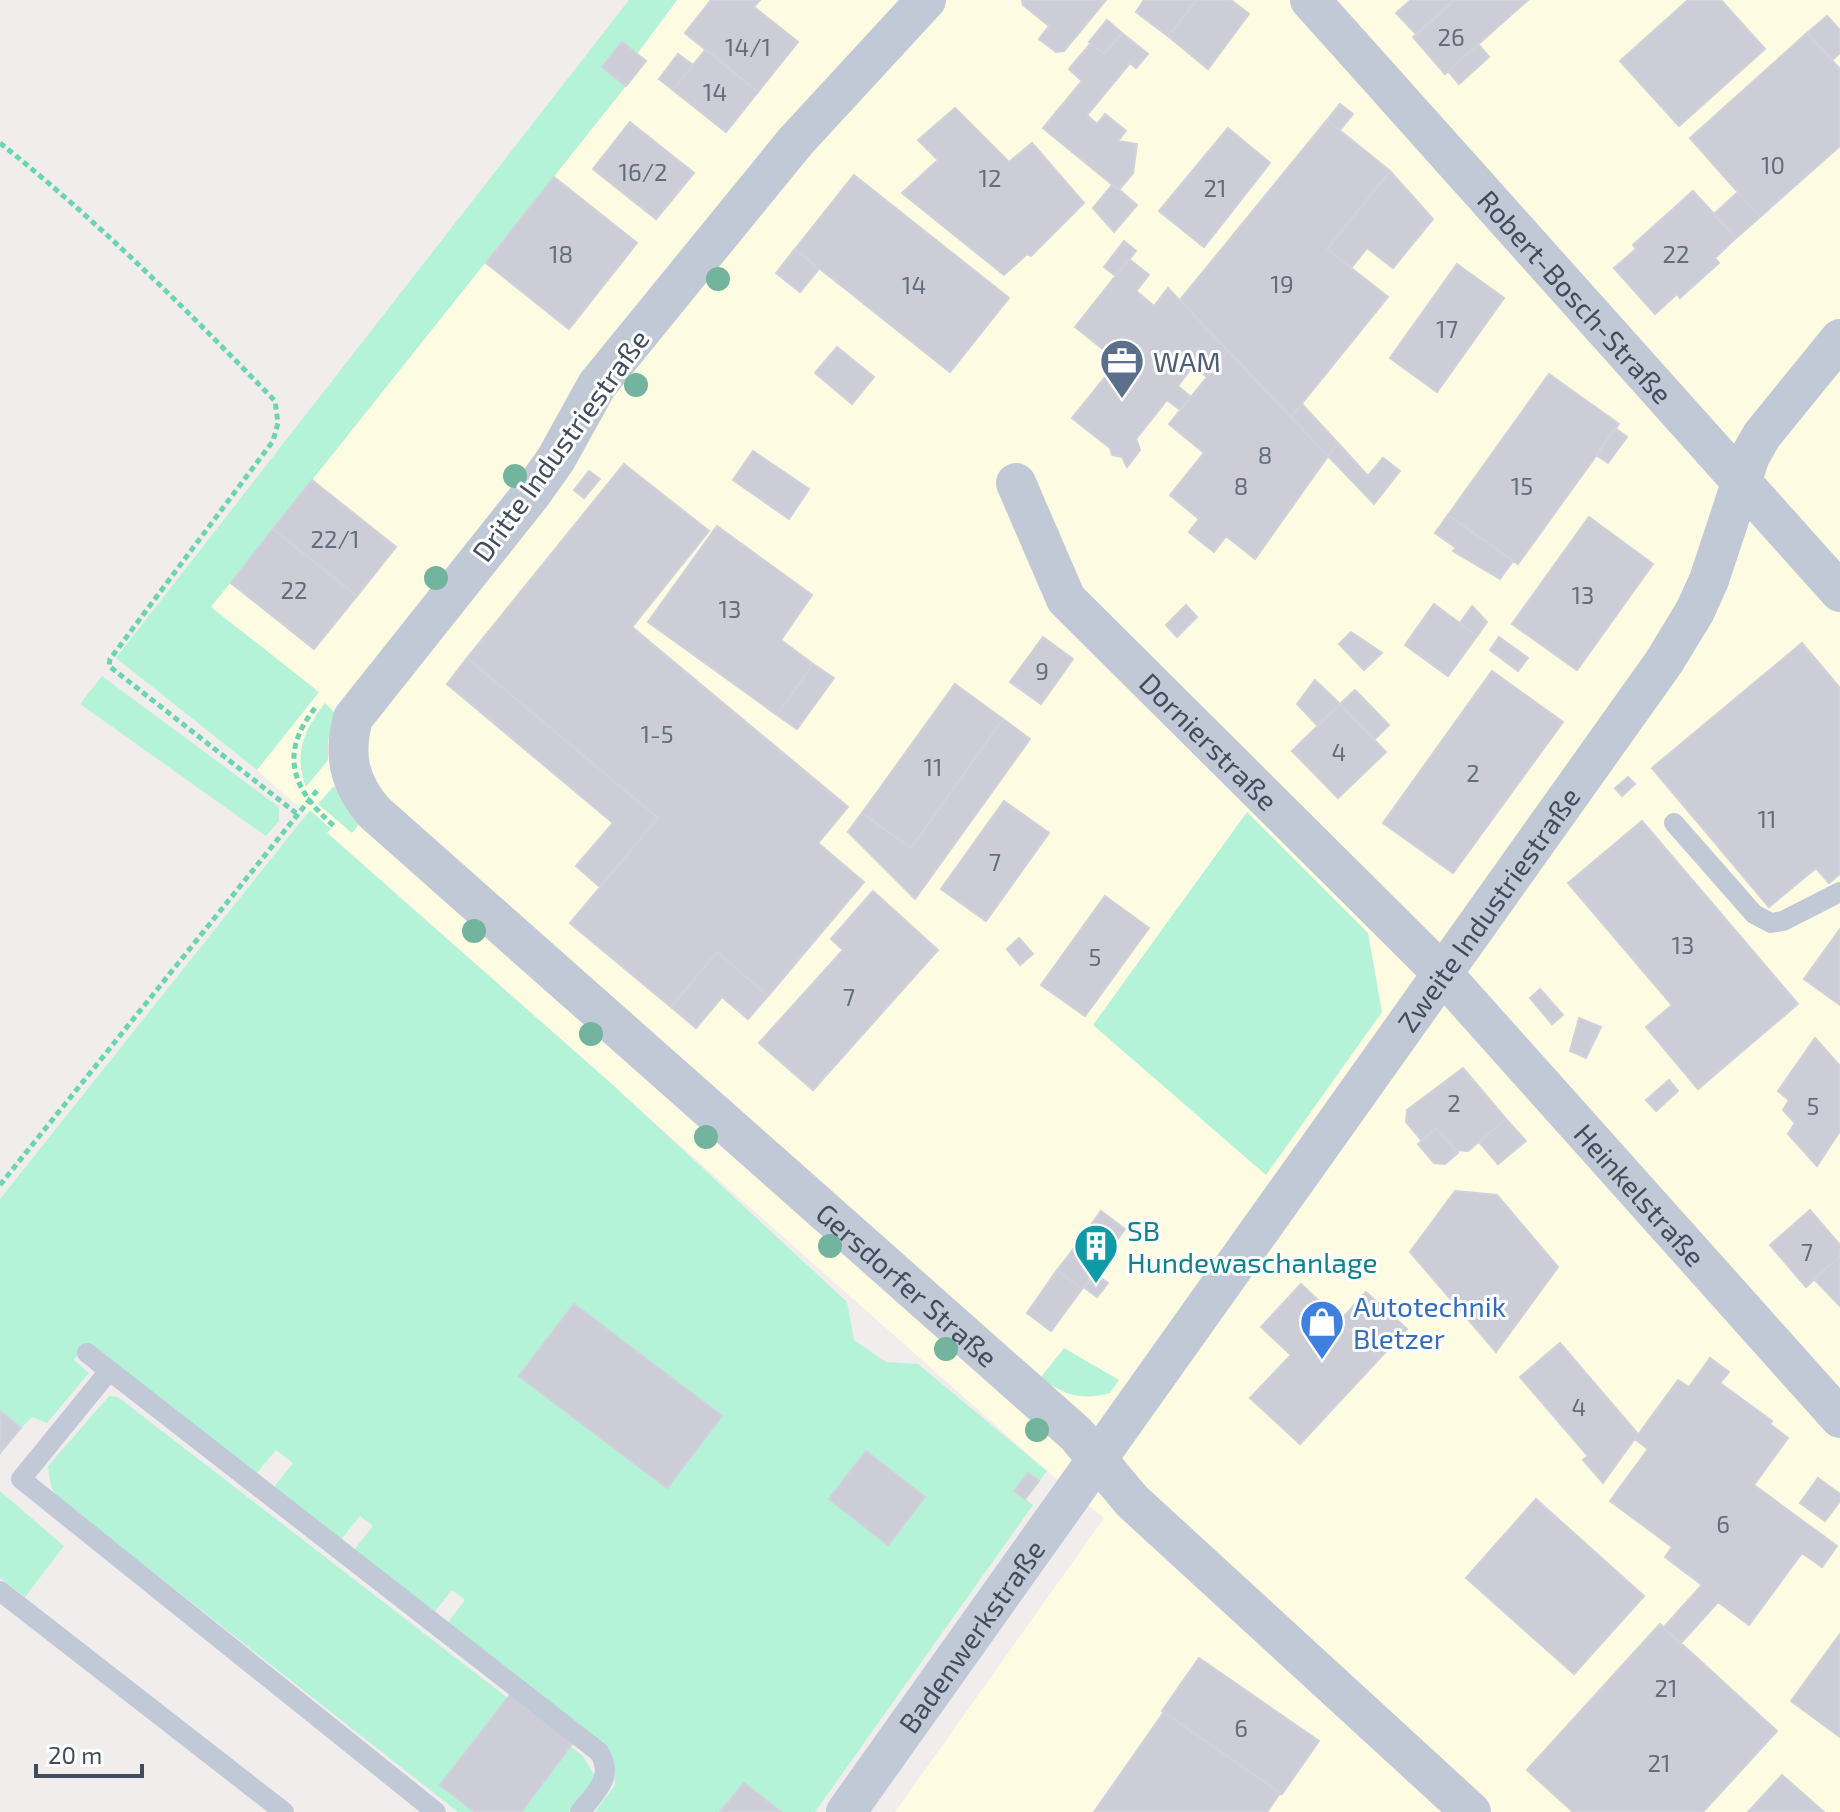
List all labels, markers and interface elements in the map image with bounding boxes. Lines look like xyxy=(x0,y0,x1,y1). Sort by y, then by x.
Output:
house number: 26 xyxy=(1437,22,1465,51)
house number: 14/1 xyxy=(725,32,771,61)
house number: 14 xyxy=(703,77,727,106)
house number: 10 xyxy=(1761,150,1785,179)
house number: 16/2 xyxy=(618,157,668,186)
house number: 12 xyxy=(978,163,1002,192)
house number: 21 xyxy=(1203,173,1227,202)
street label: Robert-Bosch-Straße xyxy=(1471,183,1680,410)
house number: 18 xyxy=(549,239,573,268)
house number: 22 xyxy=(1663,239,1689,268)
house number: 19 xyxy=(1270,269,1294,298)
house number: 14 xyxy=(902,270,926,299)
house number: 17 xyxy=(1436,314,1458,343)
street label: Dritte Industriestraße xyxy=(464,322,656,568)
office icon: WAM xyxy=(1098,337,1146,400)
place label: WAM xyxy=(1153,344,1221,378)
house number: 8 xyxy=(1258,440,1272,469)
house number: 8 xyxy=(1234,471,1248,500)
house number: 15 xyxy=(1511,471,1533,500)
house number: 22/1 xyxy=(311,524,359,553)
house number: 22 xyxy=(281,575,307,604)
house number: 13 xyxy=(1572,580,1594,609)
house number: 13 xyxy=(719,594,741,623)
house number: 9 xyxy=(1035,656,1049,685)
street label: Dornierstraße xyxy=(1133,665,1285,817)
house number: 1-5 xyxy=(640,719,674,748)
house number: 4 xyxy=(1332,737,1346,766)
house number: 11 xyxy=(923,752,943,781)
house number: 2 xyxy=(1466,758,1480,787)
street label: Zweite Industriestraße xyxy=(1390,780,1587,1038)
house number: 11 xyxy=(1757,804,1777,833)
house number: 7 xyxy=(989,847,1001,876)
house number: 13 xyxy=(1672,930,1694,959)
house number: 5 xyxy=(1089,942,1101,971)
house number: 7 xyxy=(843,982,855,1011)
house number: 2 xyxy=(1447,1088,1461,1117)
house number: 5 xyxy=(1807,1091,1819,1120)
street label: Heinkelstraße xyxy=(1568,1116,1713,1273)
street label: Gersdorfer Straße xyxy=(810,1195,1005,1374)
place label: SB Hundewaschanlage xyxy=(1127,1213,1377,1279)
building icon: SB Hundewaschanlage xyxy=(1072,1222,1120,1285)
house number: 7 xyxy=(1801,1237,1813,1266)
place label: Autotechnik Bletzer xyxy=(1353,1289,1506,1355)
shop icon: Autotechnik Bletzer xyxy=(1298,1298,1346,1361)
house number: 4 xyxy=(1572,1392,1586,1421)
house number: 6 xyxy=(1716,1509,1730,1538)
street label: Badenwerkstraße xyxy=(891,1533,1051,1739)
house number: 21 xyxy=(1654,1673,1678,1702)
house number: 6 xyxy=(1234,1713,1248,1742)
scale bar xyxy=(36,1728,142,1778)
text: 20 m xyxy=(48,1740,102,1769)
house number: 21 xyxy=(1647,1748,1671,1777)

